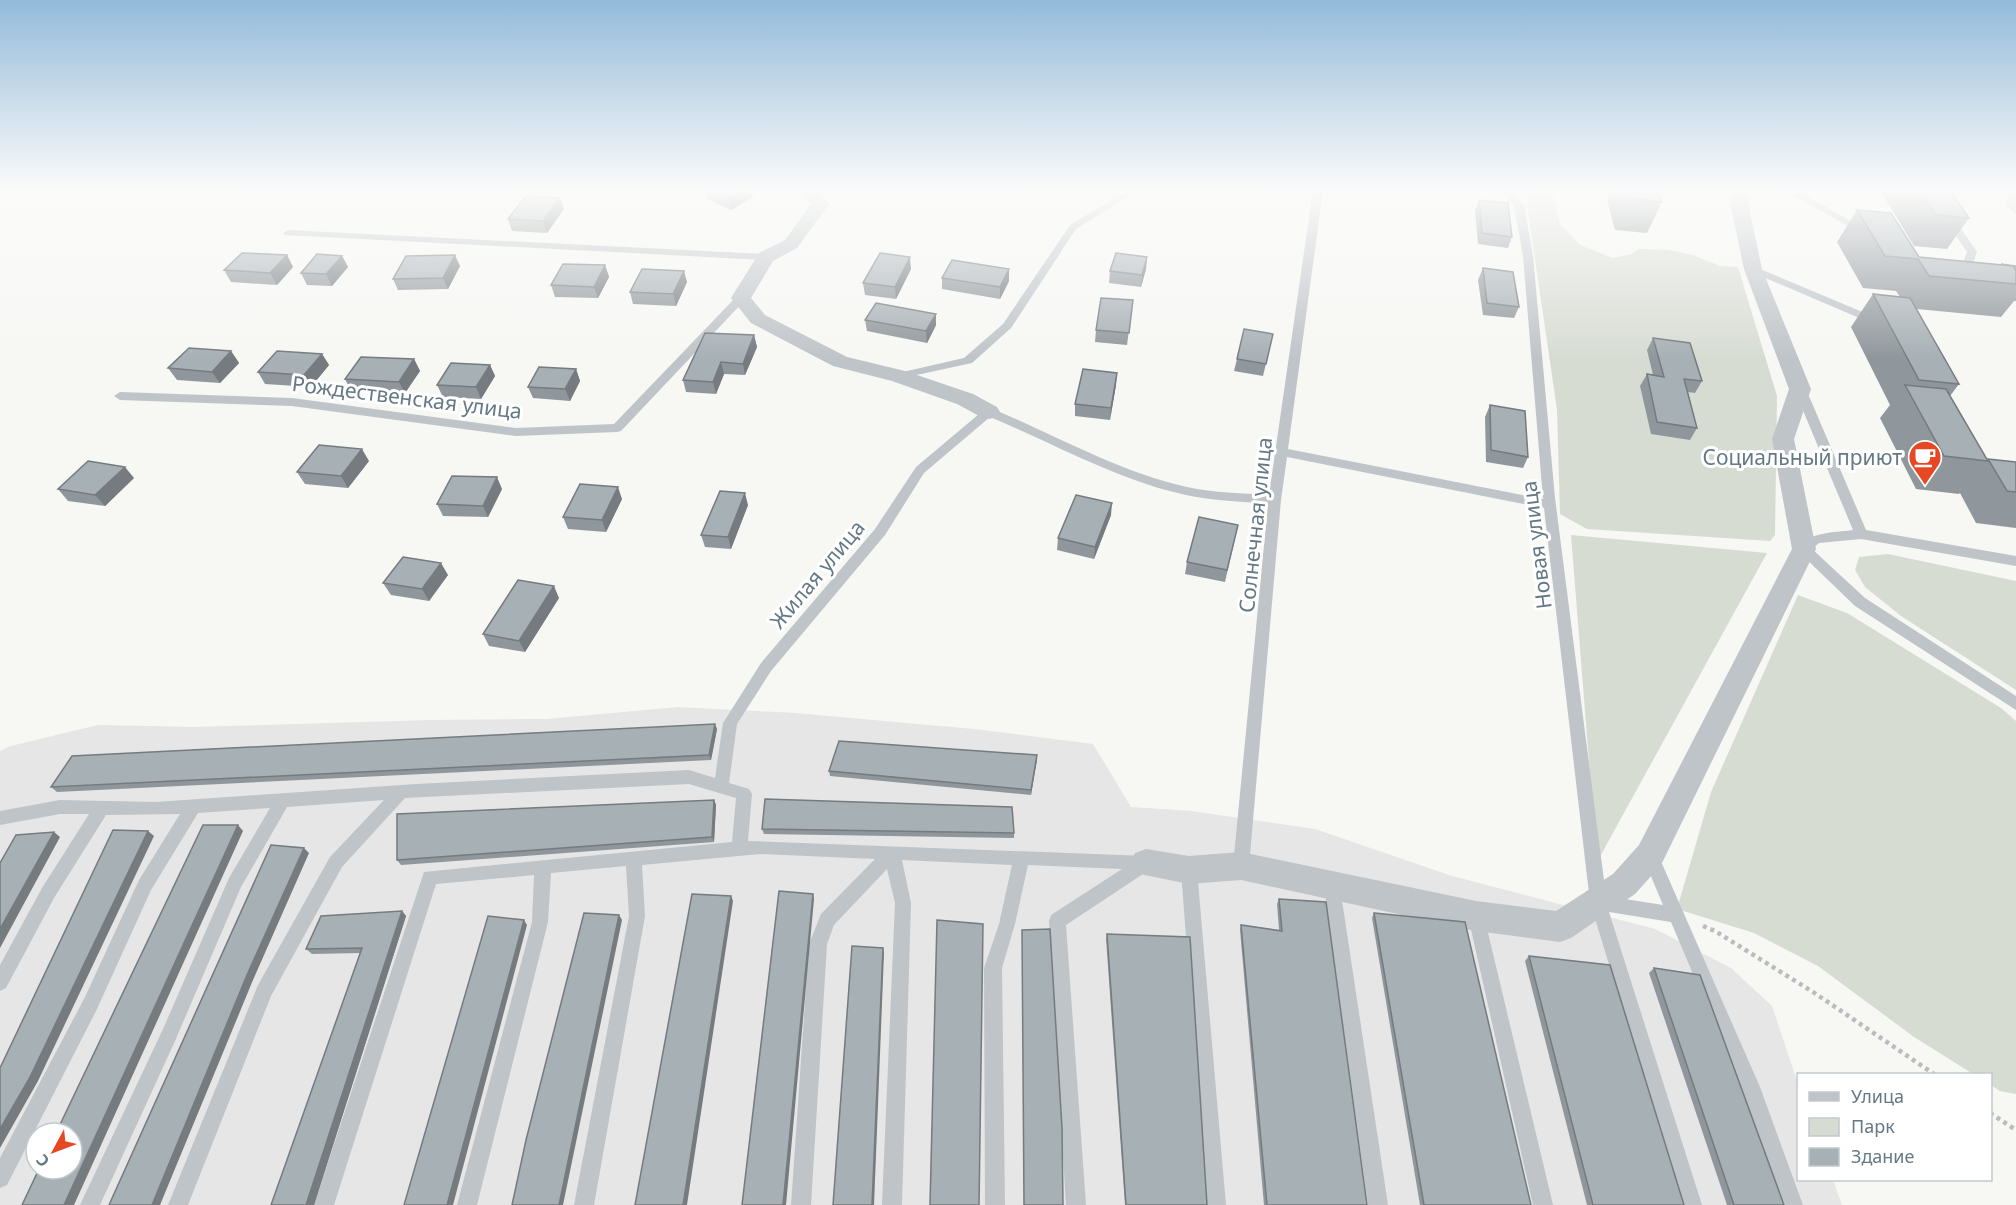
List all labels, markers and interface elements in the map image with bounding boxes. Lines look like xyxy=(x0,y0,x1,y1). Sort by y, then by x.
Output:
street label: Рождественская улица xyxy=(291,369,523,425)
street label: Солнечная улица xyxy=(1232,436,1278,614)
cafe icon: Социальный приют xyxy=(1907,439,1943,486)
place label: Социальный приют xyxy=(1703,443,1902,471)
street label: Новая улица xyxy=(1514,479,1558,611)
street label: Жилая улица xyxy=(763,514,871,634)
legend xyxy=(1797,1073,1992,1181)
text: Улица xyxy=(1851,1084,1904,1108)
text: Парк xyxy=(1851,1114,1895,1138)
north arrow xyxy=(24,1121,84,1181)
text: Здание xyxy=(1851,1144,1915,1168)
text: С xyxy=(31,1150,54,1172)

